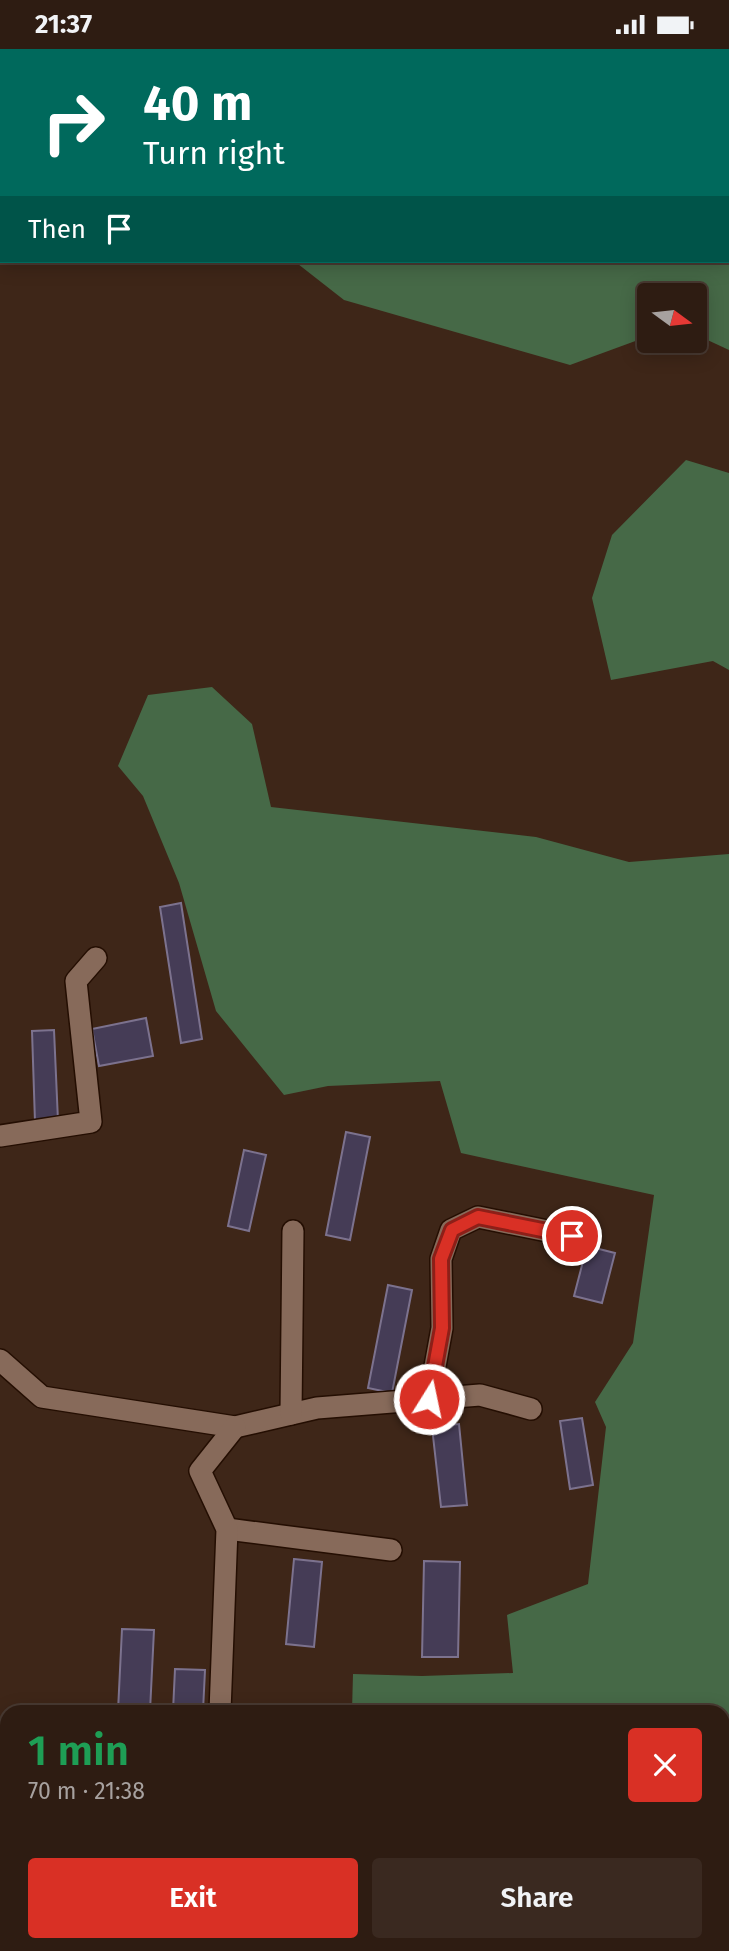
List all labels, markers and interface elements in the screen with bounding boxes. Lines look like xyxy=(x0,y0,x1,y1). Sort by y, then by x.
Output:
text: 21:37 xyxy=(35,9,92,40)
text: 40 m xyxy=(143,74,252,133)
icon: right xyxy=(28,77,119,168)
text: Turn right xyxy=(143,134,285,172)
icon: arrive xyxy=(100,210,138,248)
text: Then xyxy=(28,214,86,245)
north arrow xyxy=(637,283,707,353)
map controls xyxy=(637,283,707,353)
pin xyxy=(542,1206,602,1266)
icon: arrive xyxy=(553,1217,591,1255)
position arrow xyxy=(392,1362,466,1436)
text: 1 min xyxy=(28,1726,129,1776)
button: close xyxy=(628,1728,702,1802)
text: 70 m · 21:38 xyxy=(28,1777,145,1805)
button: Exit xyxy=(28,1858,358,1938)
button: Share xyxy=(372,1858,702,1938)

